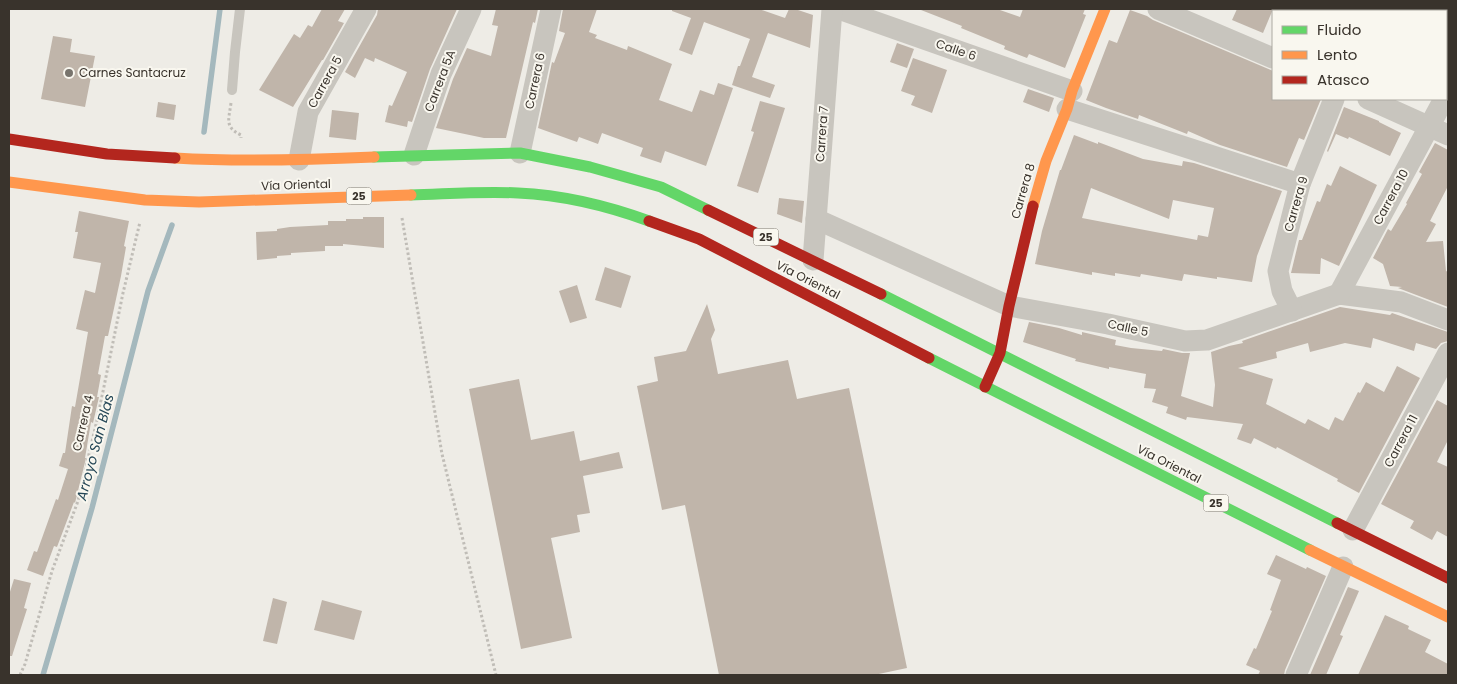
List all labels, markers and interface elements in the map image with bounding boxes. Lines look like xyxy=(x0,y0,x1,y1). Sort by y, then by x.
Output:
legend xyxy=(1272,10,1447,100)
text: Fluido xyxy=(1317,19,1361,40)
street label: Calle 6 xyxy=(934,35,979,64)
text: Lento xyxy=(1317,44,1357,65)
street label: Carrera 5A xyxy=(420,47,459,114)
street label: Carrera 6 xyxy=(520,51,549,111)
street label: Carrera 5 xyxy=(303,53,346,111)
place label: Carnes Santacruz xyxy=(79,64,186,81)
marker: Carnes Santacruz xyxy=(63,67,75,79)
text: Atasco xyxy=(1317,69,1369,90)
street label: Carrera 7 xyxy=(811,105,832,163)
street label: Carrera 8 xyxy=(1006,161,1039,221)
street label: Carrera 10 xyxy=(1369,166,1412,228)
street label: Carrera 9 xyxy=(1279,174,1312,234)
street label: Vía Oriental xyxy=(261,175,331,194)
road number: 25 xyxy=(346,188,372,205)
road number: 25 xyxy=(754,228,778,246)
street label: Vía Oriental xyxy=(773,256,843,303)
street label: Calle 5 xyxy=(1106,315,1150,340)
water label: Arroyo San Blas xyxy=(71,392,119,503)
street label: Carrera 4 xyxy=(68,393,97,453)
street label: Carrera 11 xyxy=(1380,412,1422,470)
street label: Vía Oriental xyxy=(1134,440,1204,487)
road number: 25 xyxy=(1204,494,1228,512)

